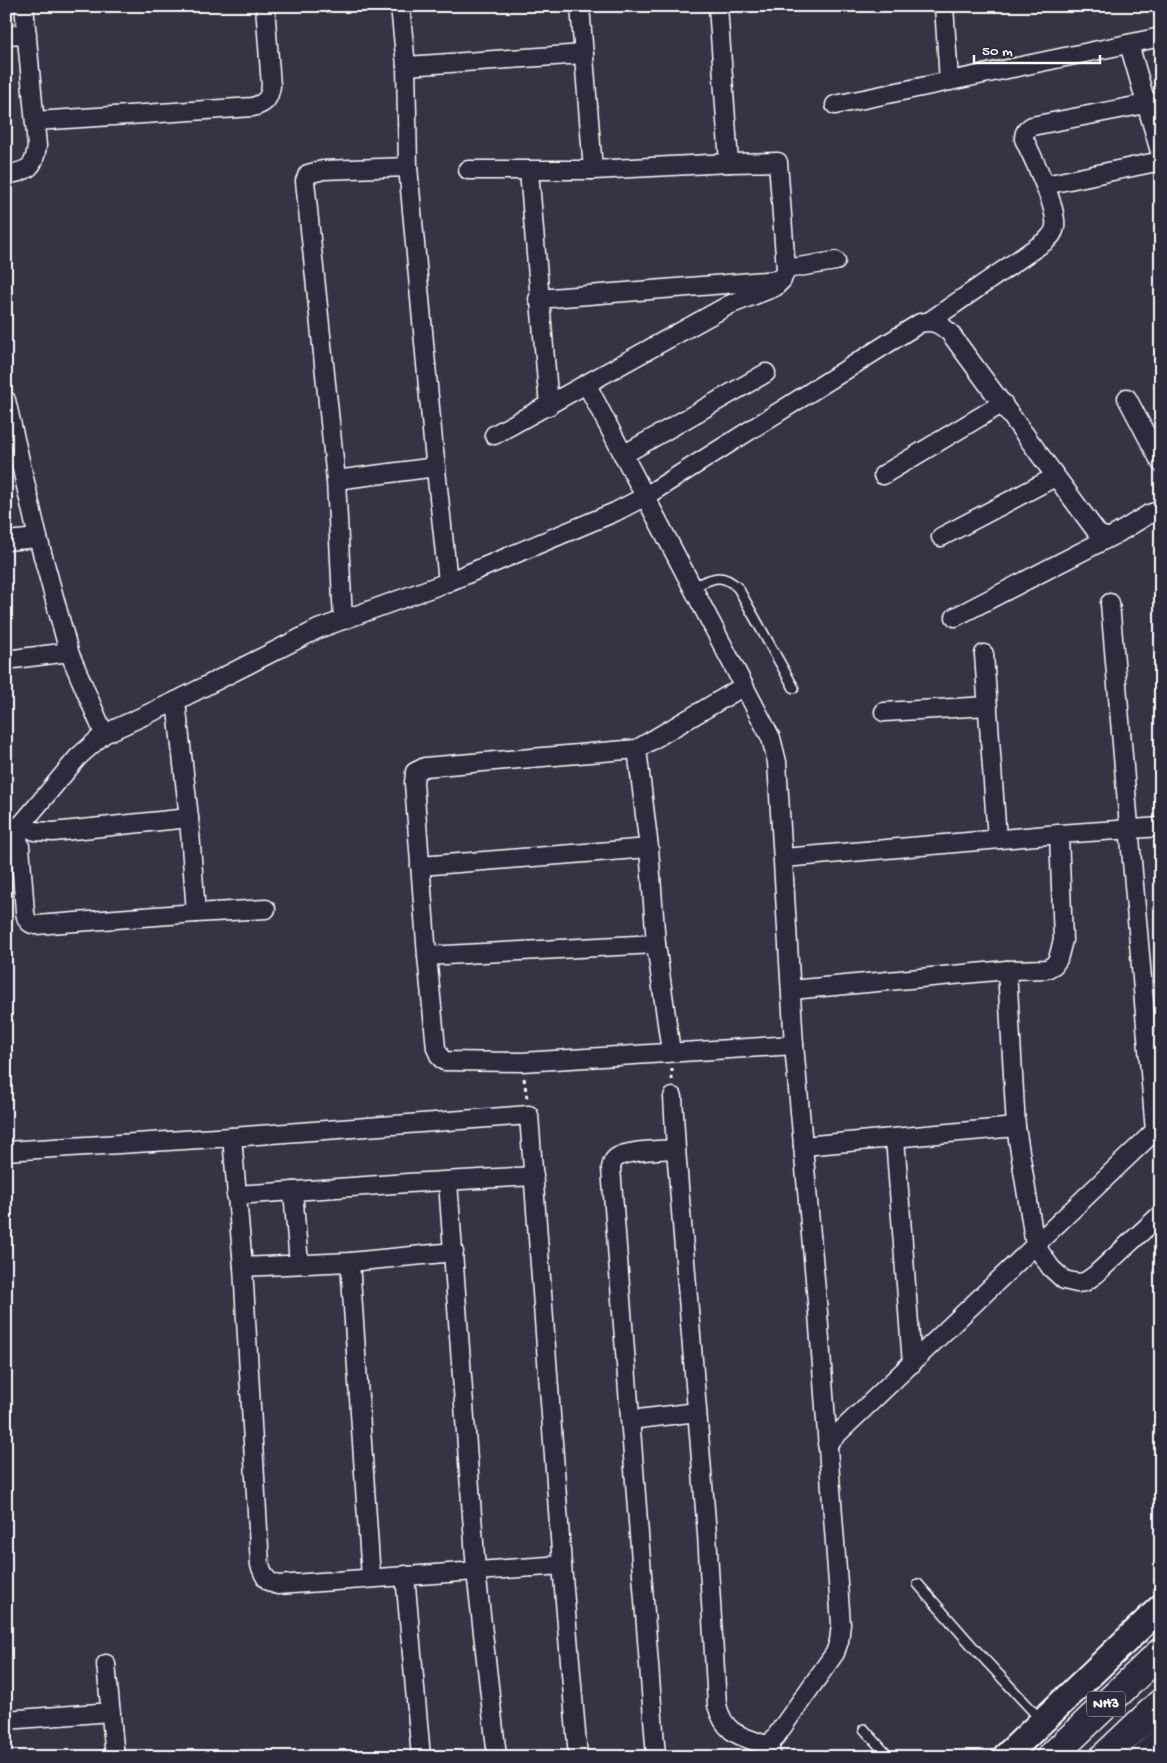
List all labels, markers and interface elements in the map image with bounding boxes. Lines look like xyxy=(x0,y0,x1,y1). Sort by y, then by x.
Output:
scale bar xyxy=(974,32,1101,64)
text: 50 m xyxy=(982,43,1013,61)
road number: NH3 xyxy=(1087,1692,1125,1716)

